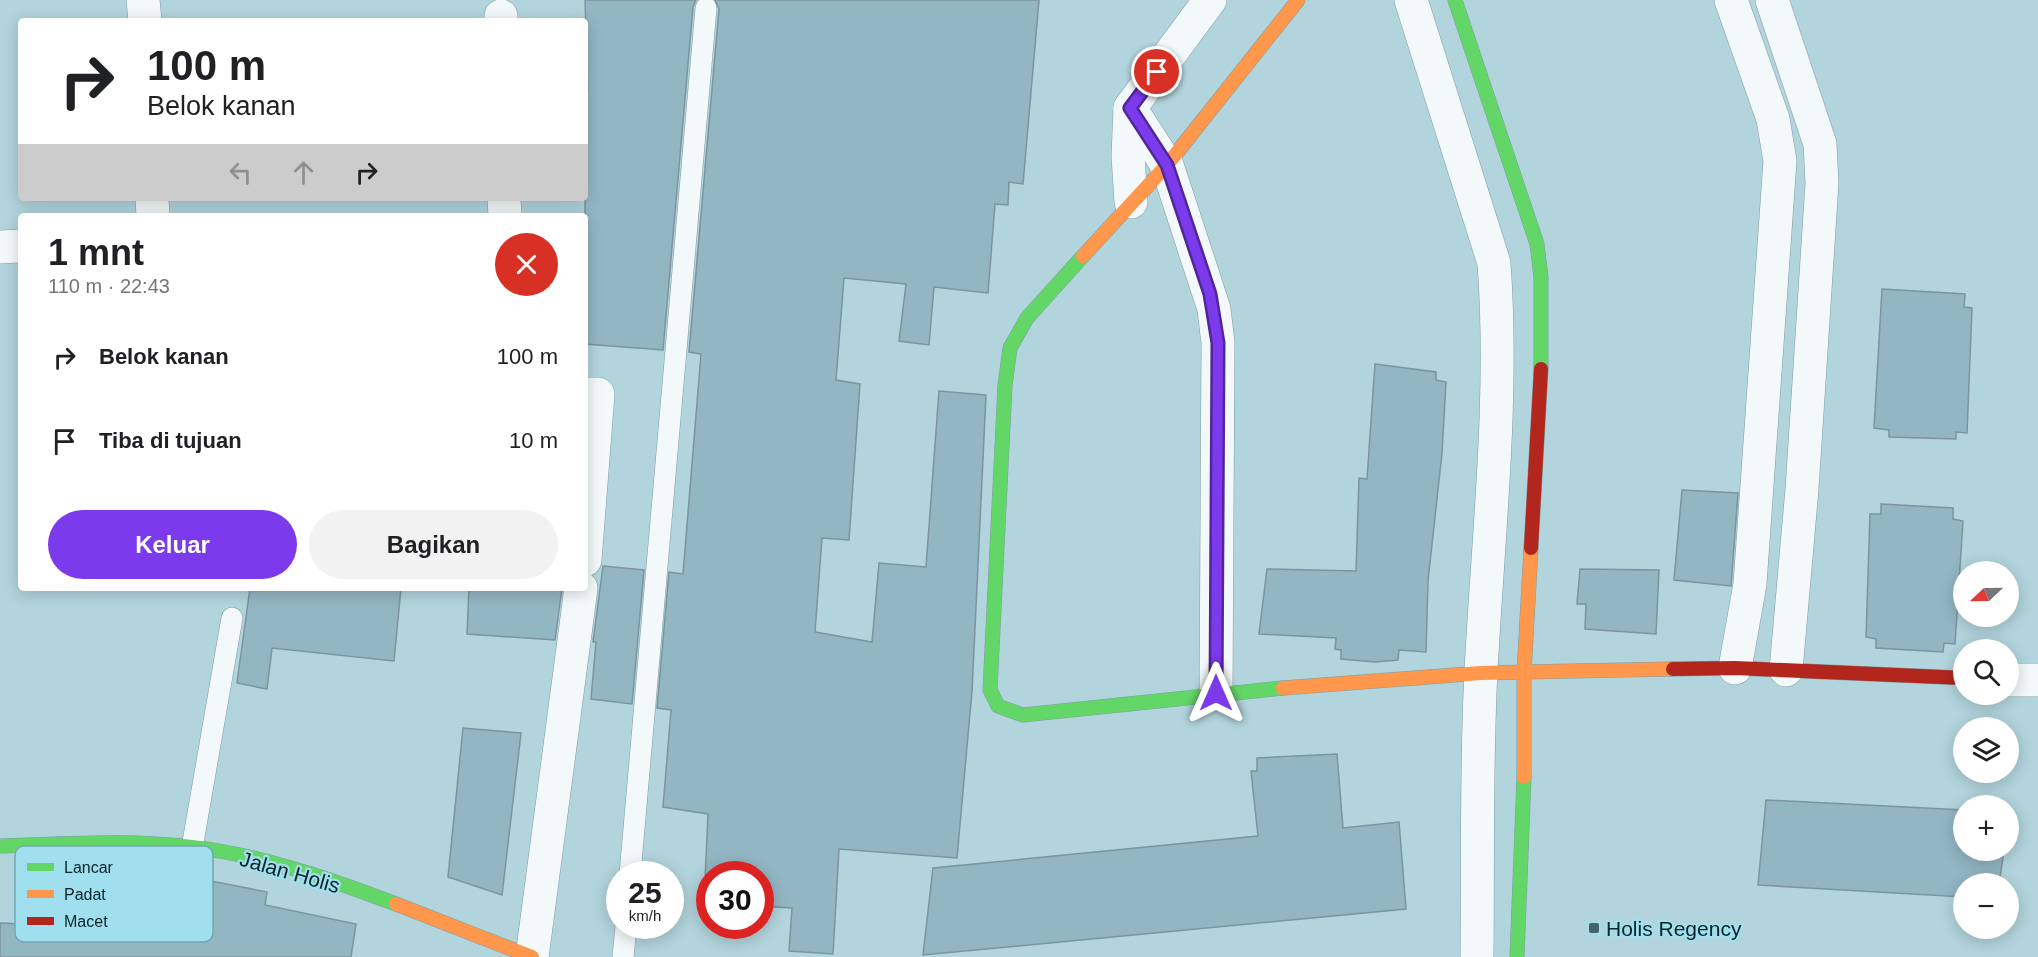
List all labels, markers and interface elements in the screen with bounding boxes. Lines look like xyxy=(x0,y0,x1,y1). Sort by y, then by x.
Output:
icon: right xyxy=(48,42,126,120)
text: 100 m xyxy=(147,42,266,89)
pin xyxy=(1131,46,1182,97)
icon: arrive xyxy=(1140,55,1173,88)
text: Belok kanan xyxy=(147,91,296,121)
icon: left xyxy=(224,156,257,189)
icon: ahead xyxy=(287,156,320,189)
icon: right xyxy=(350,156,383,189)
text: 1 mnt xyxy=(48,232,144,273)
button: close xyxy=(495,233,558,296)
text: 110 m · 22:43 xyxy=(48,275,170,297)
icon: right xyxy=(48,341,81,374)
text: Belok kanan xyxy=(99,344,229,369)
text: 100 m xyxy=(497,344,558,369)
icon: arrive xyxy=(48,425,81,458)
text: Tiba di tujuan xyxy=(99,428,242,453)
text: 10 m xyxy=(509,428,558,453)
button: Keluar xyxy=(48,510,297,579)
button: Bagikan xyxy=(309,510,558,579)
north arrow xyxy=(1953,561,2019,627)
map controls xyxy=(1953,561,2019,939)
button: search xyxy=(1953,639,2019,705)
position arrow xyxy=(1184,661,1248,725)
button: layers xyxy=(1953,717,2019,783)
button: + xyxy=(1953,795,2019,861)
legend xyxy=(15,846,213,942)
street label: Jalan Holis xyxy=(237,847,343,897)
text: Lancar xyxy=(64,859,114,876)
speed limit sign: 30 xyxy=(696,861,774,939)
button: − xyxy=(1953,873,2019,939)
text: 25 xyxy=(628,876,662,909)
text: Padat xyxy=(64,886,106,903)
text: km/h xyxy=(629,907,661,924)
text: Macet xyxy=(64,913,108,930)
place label: Holis Regency xyxy=(1606,917,1742,940)
marker: Holis Regency xyxy=(1587,921,1601,935)

